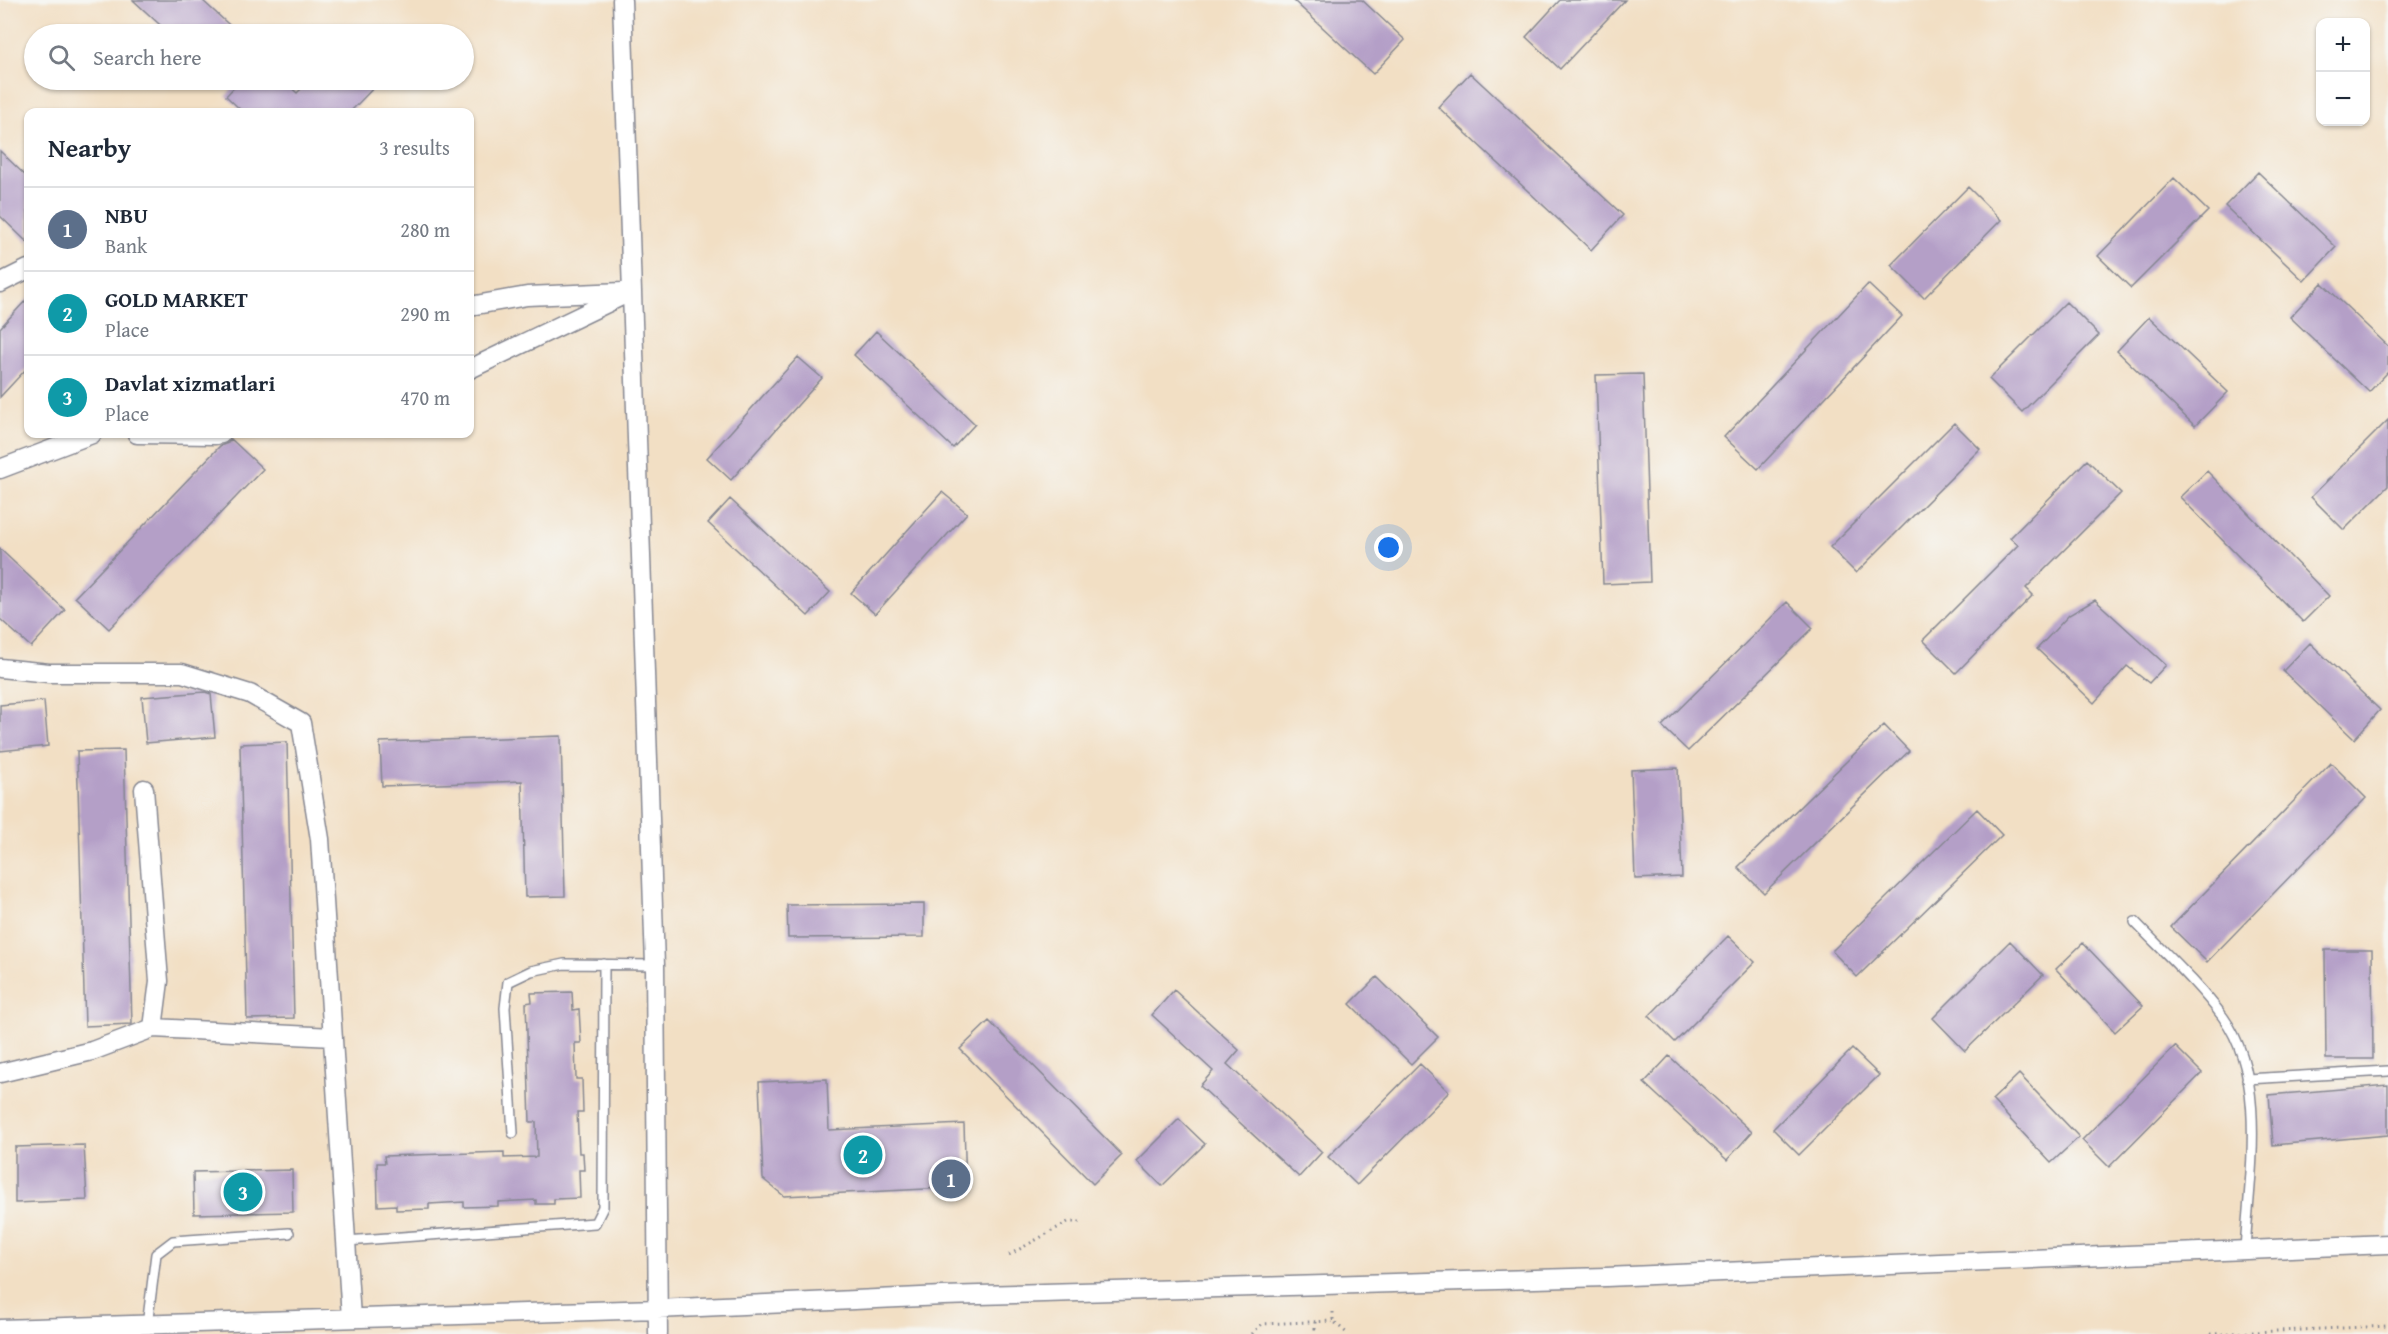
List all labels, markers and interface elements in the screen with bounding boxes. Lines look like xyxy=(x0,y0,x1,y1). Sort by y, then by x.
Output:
map controls xyxy=(2316,18,2370,126)
button: + xyxy=(2316,18,2370,72)
search box xyxy=(24,24,474,90)
icon: search xyxy=(45,41,78,74)
text: Search here xyxy=(93,41,202,73)
button: − xyxy=(2316,72,2370,126)
text: Nearby xyxy=(48,128,131,167)
text: 3 results xyxy=(379,133,450,162)
text: NBU xyxy=(105,199,148,231)
text: 1 xyxy=(62,215,73,244)
text: 280 m xyxy=(400,215,450,244)
text: Bank xyxy=(105,231,147,260)
text: GOLD MARKET xyxy=(105,283,248,315)
text: 2 xyxy=(62,299,73,328)
text: 290 m xyxy=(400,299,450,328)
text: Place xyxy=(105,315,149,344)
text: Davlat xizmatlari xyxy=(105,367,275,399)
text: 3 xyxy=(62,383,73,412)
text: 470 m xyxy=(400,383,450,412)
text: Place xyxy=(105,399,149,428)
your location xyxy=(1374,533,1403,562)
pin: 2 xyxy=(844,1132,882,1178)
pin: 1 xyxy=(932,1156,970,1202)
pin: 3 xyxy=(224,1170,262,1214)

